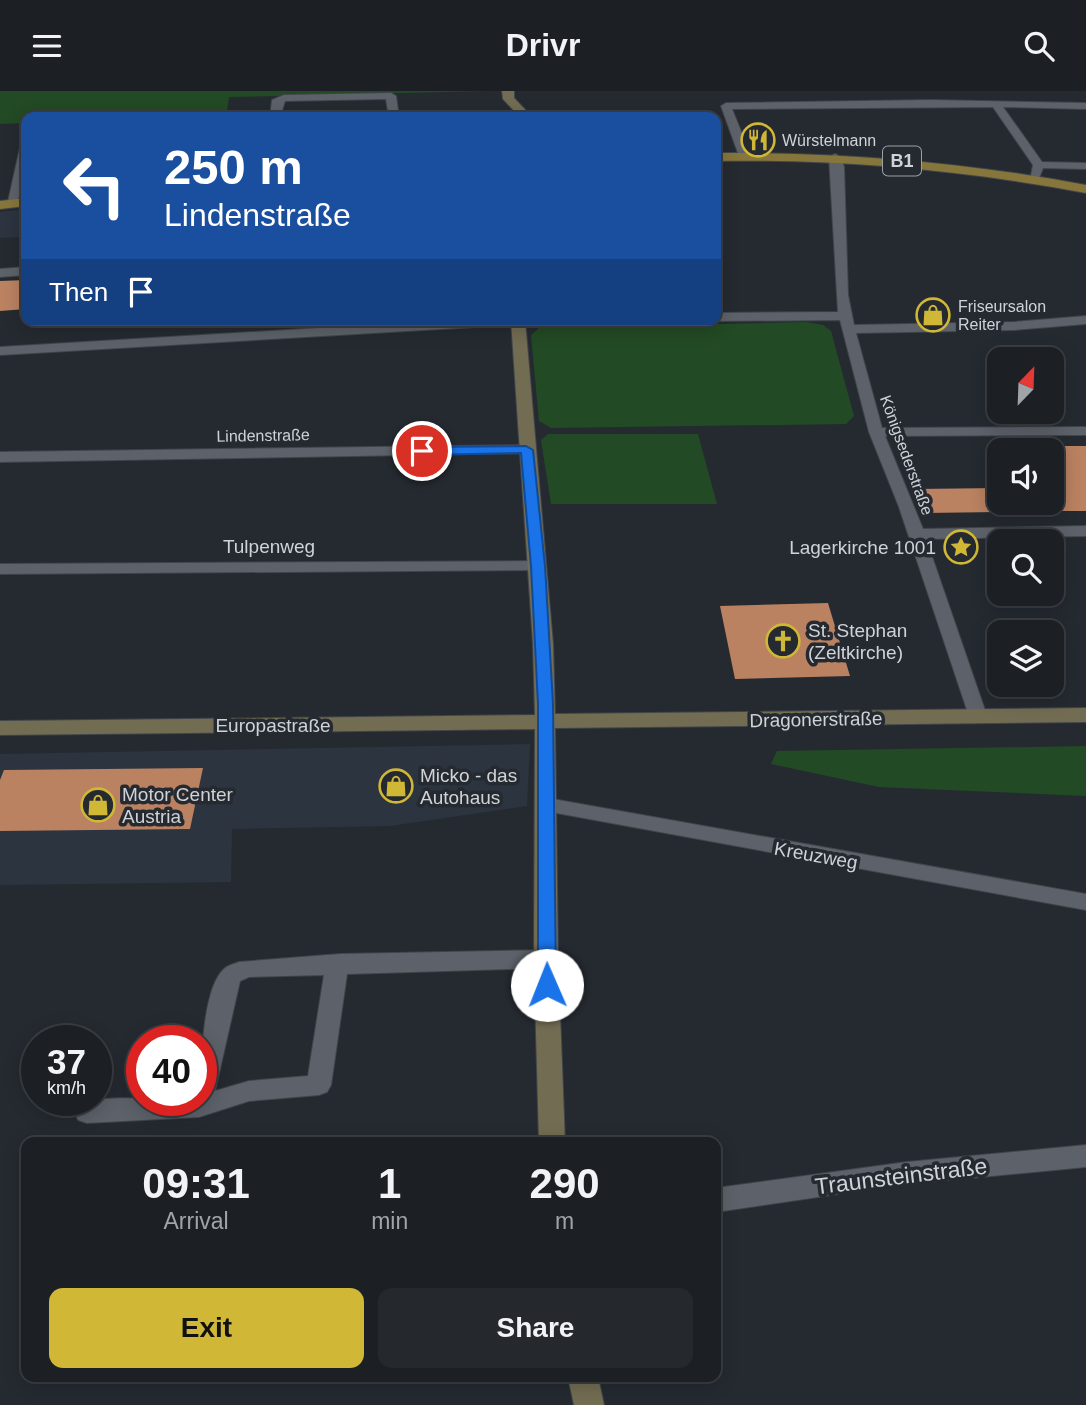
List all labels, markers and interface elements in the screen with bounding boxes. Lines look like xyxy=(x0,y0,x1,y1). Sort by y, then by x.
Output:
icon: menu xyxy=(28,27,66,65)
text: Drivr xyxy=(506,27,580,63)
icon: search xyxy=(1020,27,1058,65)
restaurant icon: Würstelmann xyxy=(739,121,777,159)
place label: Würstelmann xyxy=(782,132,876,149)
icon: left xyxy=(49,140,140,231)
text: 250 m xyxy=(164,140,303,194)
road number: B1 xyxy=(883,147,921,175)
text: Lindenstraße xyxy=(164,197,351,233)
icon: arrive xyxy=(122,273,160,311)
text: Then xyxy=(49,277,108,307)
shop icon: Friseursalon Reiter xyxy=(914,296,952,334)
place label: Friseursalon Reiter xyxy=(958,298,1046,333)
north arrow xyxy=(987,347,1064,423)
map controls xyxy=(987,347,1064,697)
street label: Königsederstraße xyxy=(877,393,936,518)
pin xyxy=(392,421,452,481)
street label: Lindenstraße xyxy=(216,426,310,445)
icon: arrive xyxy=(403,432,441,470)
button: sound xyxy=(987,438,1064,515)
place icon: Lagerkirche 1001 xyxy=(942,528,980,566)
button: search xyxy=(987,529,1064,606)
street label: Tulpenweg xyxy=(223,536,315,557)
place label: Lagerkirche 1001 xyxy=(789,537,936,558)
place label: St. Stephan (Zeltkirche) xyxy=(808,620,907,663)
button: layers xyxy=(987,620,1064,697)
church icon: St. Stephan (Zeltkirche) xyxy=(764,622,802,660)
street label: Dragonerstraße xyxy=(749,708,883,731)
street label: Europastraße xyxy=(215,715,331,736)
place label: Micko - das Autohaus xyxy=(420,765,517,808)
shop icon: Micko - das Autohaus xyxy=(377,767,415,805)
place label: Motor Center Austria xyxy=(122,784,234,827)
shop icon: Motor Center Austria xyxy=(79,786,117,824)
street label: Kreuzweg xyxy=(772,838,859,873)
position arrow xyxy=(510,948,584,1022)
speed limit sign: 40 xyxy=(126,1025,217,1116)
text: 37 xyxy=(47,1042,86,1081)
text: km/h xyxy=(47,1078,86,1098)
street label: Traunsteinstraße xyxy=(814,1153,988,1199)
text: 09:31 xyxy=(142,1160,250,1207)
text: 1 xyxy=(378,1160,401,1207)
text: 290 xyxy=(530,1160,600,1207)
text: Arrival xyxy=(163,1208,229,1234)
text: min xyxy=(371,1208,408,1234)
text: m xyxy=(555,1208,574,1234)
button: Exit xyxy=(49,1288,364,1368)
button: Share xyxy=(378,1288,693,1368)

